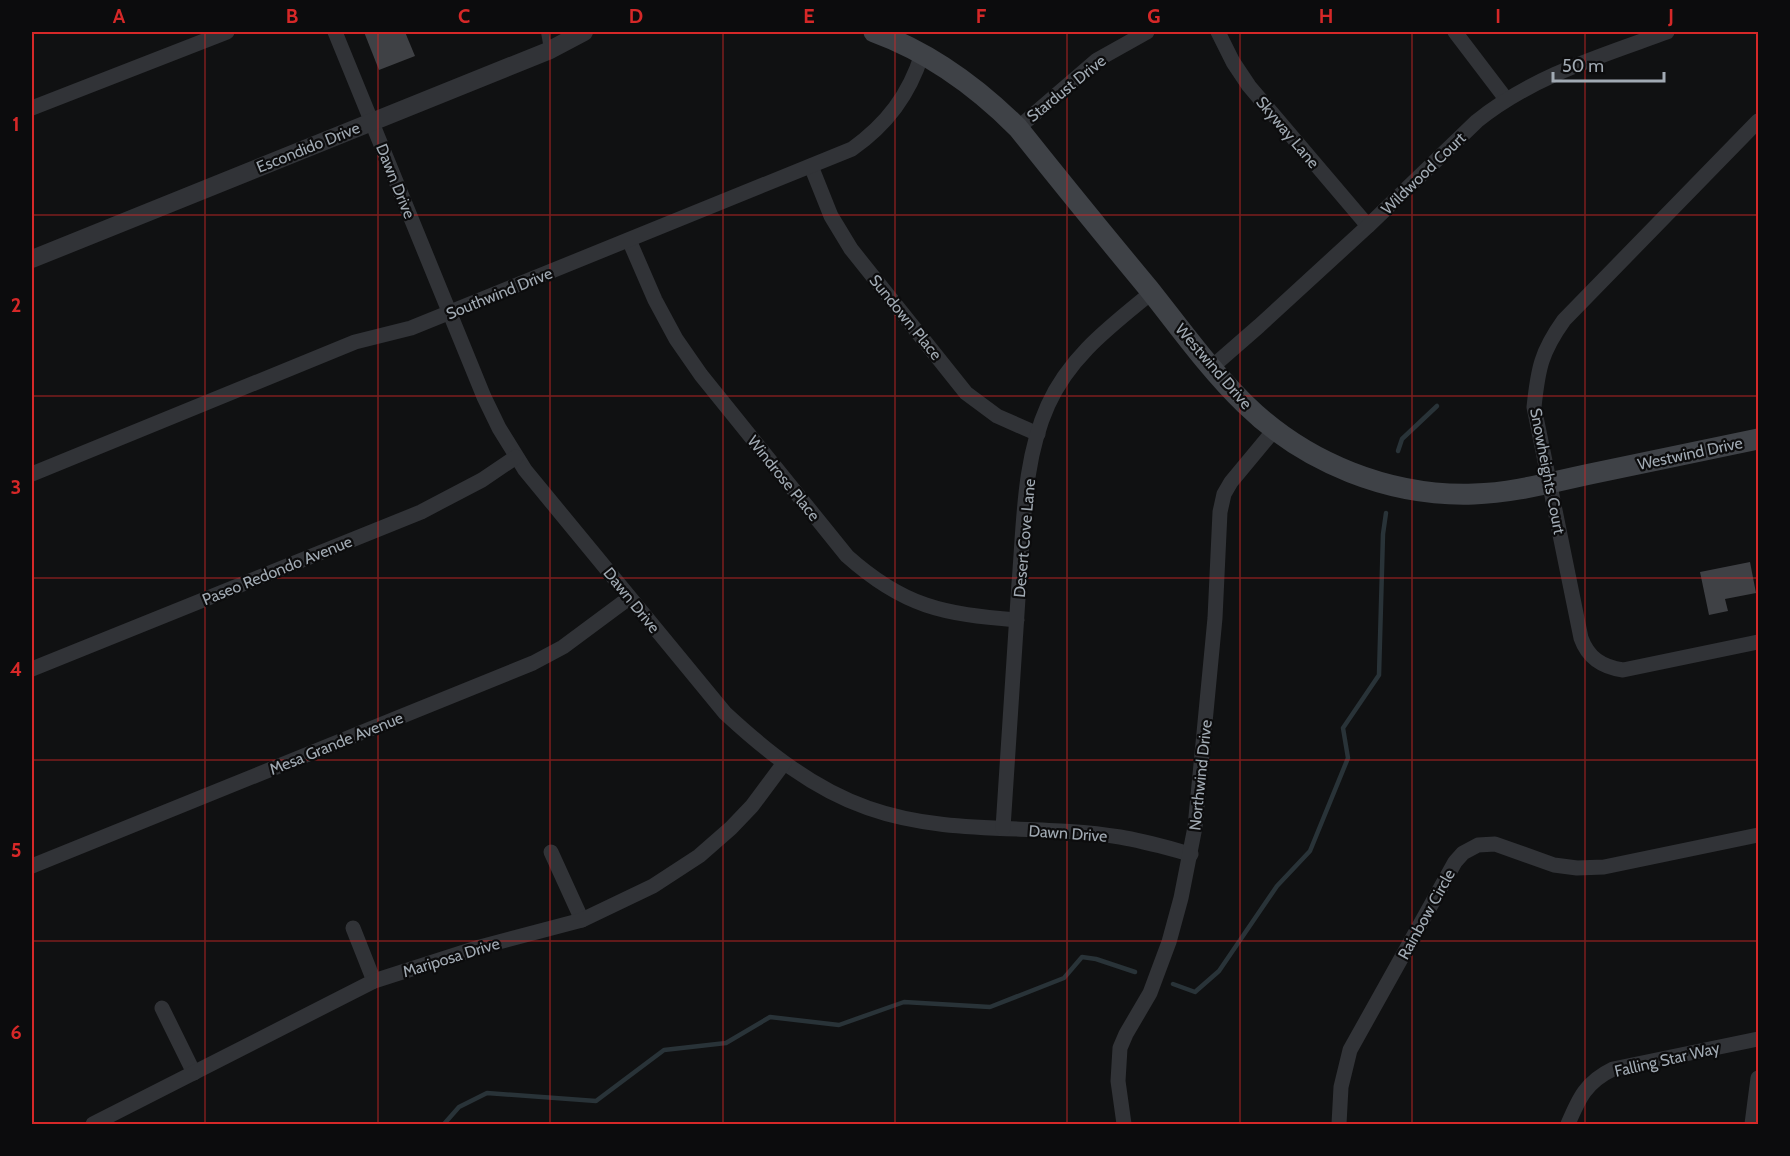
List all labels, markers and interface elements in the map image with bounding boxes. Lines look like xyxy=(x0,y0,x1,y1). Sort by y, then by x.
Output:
text: A xyxy=(113,4,126,28)
text: B xyxy=(286,4,298,28)
text: C xyxy=(458,4,470,28)
text: D xyxy=(629,4,643,28)
text: E xyxy=(803,4,815,28)
text: F xyxy=(976,4,987,28)
text: G xyxy=(1147,4,1161,28)
text: H xyxy=(1319,4,1333,28)
text: I xyxy=(1495,4,1501,28)
text: J xyxy=(1667,4,1674,28)
scale bar xyxy=(1553,45,1664,83)
street label: Stardust Drive xyxy=(1023,51,1110,126)
text: 50 m xyxy=(1562,55,1604,77)
street label: Skyway Lane xyxy=(1252,93,1323,172)
text: 1 xyxy=(12,112,20,136)
street label: Escondido Drive xyxy=(254,118,363,177)
street label: Wildwood Court xyxy=(1377,128,1470,218)
street label: Dawn Drive xyxy=(372,141,419,221)
street label: Southwind Drive xyxy=(443,264,555,323)
street label: Sundown Place xyxy=(865,271,946,364)
text: 2 xyxy=(11,293,21,317)
street label: Westwind Drive xyxy=(1171,320,1256,413)
street label: Snowheights Court xyxy=(1526,406,1569,536)
street label: Windrose Place xyxy=(743,432,824,525)
street label: Westwind Drive xyxy=(1636,433,1744,474)
text: 3 xyxy=(11,475,21,499)
street label: Desert Cove Lane xyxy=(1010,478,1039,598)
street label: Paseo Redondo Avenue xyxy=(199,532,355,609)
street label: Dawn Drive xyxy=(599,564,664,637)
text: 4 xyxy=(10,657,22,681)
street label: Mesa Grande Avenue xyxy=(267,708,406,779)
street label: Northwind Drive xyxy=(1185,719,1216,831)
street label: Dawn Drive xyxy=(1028,821,1108,846)
text: 5 xyxy=(11,838,21,862)
street label: Rainbow Circle xyxy=(1394,866,1459,963)
street label: Mariposa Drive xyxy=(400,934,502,981)
text: 6 xyxy=(10,1020,22,1044)
street label: Falling Star Way xyxy=(1613,1038,1722,1081)

